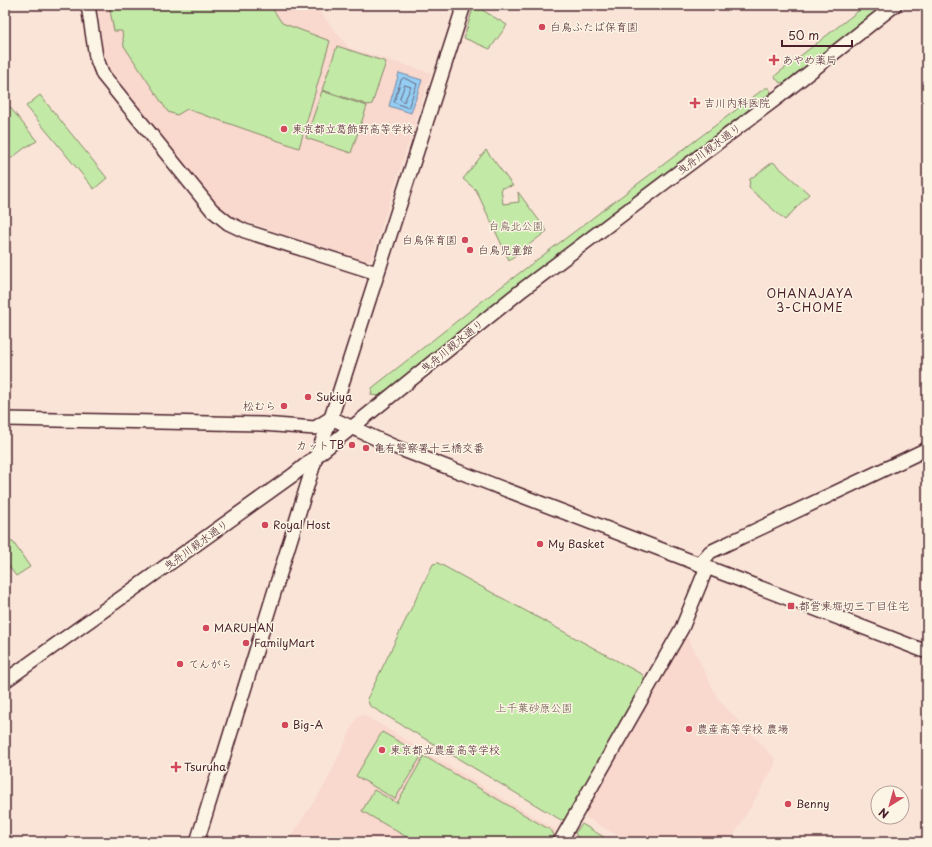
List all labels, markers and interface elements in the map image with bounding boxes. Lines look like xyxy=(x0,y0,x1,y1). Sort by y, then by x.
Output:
place label: 白鳥ふたば保育園 xyxy=(550,18,638,35)
marker: 白鳥ふたば保育園 xyxy=(537,22,547,32)
scale bar xyxy=(782,22,852,48)
text: 50 m xyxy=(788,26,819,44)
place label: あやめ薬局 xyxy=(782,51,837,68)
marker: あやめ薬局 xyxy=(769,55,779,65)
place label: 吉川内科医院 xyxy=(704,94,770,111)
marker: 吉川内科医院 xyxy=(689,97,701,109)
street label: 曳舟川親水通り xyxy=(673,119,745,179)
place label: 東京都立葛飾野高等学校 xyxy=(292,120,413,137)
marker: 東京都立葛飾野高等学校 xyxy=(279,124,289,134)
park label: 白鳥北公園 xyxy=(489,217,544,234)
place label: 白鳥保育園 xyxy=(402,231,457,248)
marker: 白鳥保育園 xyxy=(460,235,470,245)
place label: 白鳥児童館 xyxy=(478,241,533,258)
marker: 白鳥児童館 xyxy=(465,245,475,255)
district label: OHANAJAYA 3-CHOME xyxy=(766,284,854,316)
street label: 曳舟川親水通り xyxy=(416,315,487,376)
place label: Sukiya xyxy=(316,388,352,405)
marker: Sukiya xyxy=(303,392,313,402)
place label: 松むら xyxy=(243,397,276,414)
marker: 松むら xyxy=(279,401,289,411)
place label: カットTB xyxy=(296,436,344,453)
place label: 亀有警察署十三橋交番 xyxy=(374,439,484,456)
marker: カットTB xyxy=(347,440,357,450)
marker: 亀有警察署十三橋交番 xyxy=(361,443,371,453)
street label: 曳舟川親水通り xyxy=(160,515,232,574)
place label: Royal Host xyxy=(273,516,331,533)
marker: Royal Host xyxy=(260,520,270,530)
place label: My Basket xyxy=(548,535,605,552)
marker: My Basket xyxy=(535,539,545,549)
place label: 都営東堀切三丁目住宅 xyxy=(799,597,909,614)
marker: 都営東堀切三丁目住宅 xyxy=(786,601,796,611)
place label: MARUHAN xyxy=(214,619,274,636)
marker: MARUHAN xyxy=(201,623,211,633)
place label: FamilyMart xyxy=(254,634,315,651)
marker: FamilyMart xyxy=(241,638,251,648)
place label: てんがら xyxy=(188,655,232,672)
marker: てんがら xyxy=(175,659,185,669)
park label: 上千葉砂原公園 xyxy=(496,699,573,716)
place label: Big-A xyxy=(293,716,324,733)
marker: Big-A xyxy=(280,720,290,730)
place label: 農産高等学校 農場 xyxy=(697,720,789,737)
marker: 農産高等学校 農場 xyxy=(684,724,694,734)
place label: 東京都立農産高等学校 xyxy=(390,741,500,758)
marker: 東京都立農産高等学校 xyxy=(377,745,387,755)
place label: Tsuruha xyxy=(184,758,226,775)
marker: Tsuruha xyxy=(171,762,181,772)
north arrow xyxy=(870,785,910,825)
place label: Benny xyxy=(796,795,830,812)
marker: Benny xyxy=(783,799,793,809)
text: N xyxy=(875,804,892,823)

